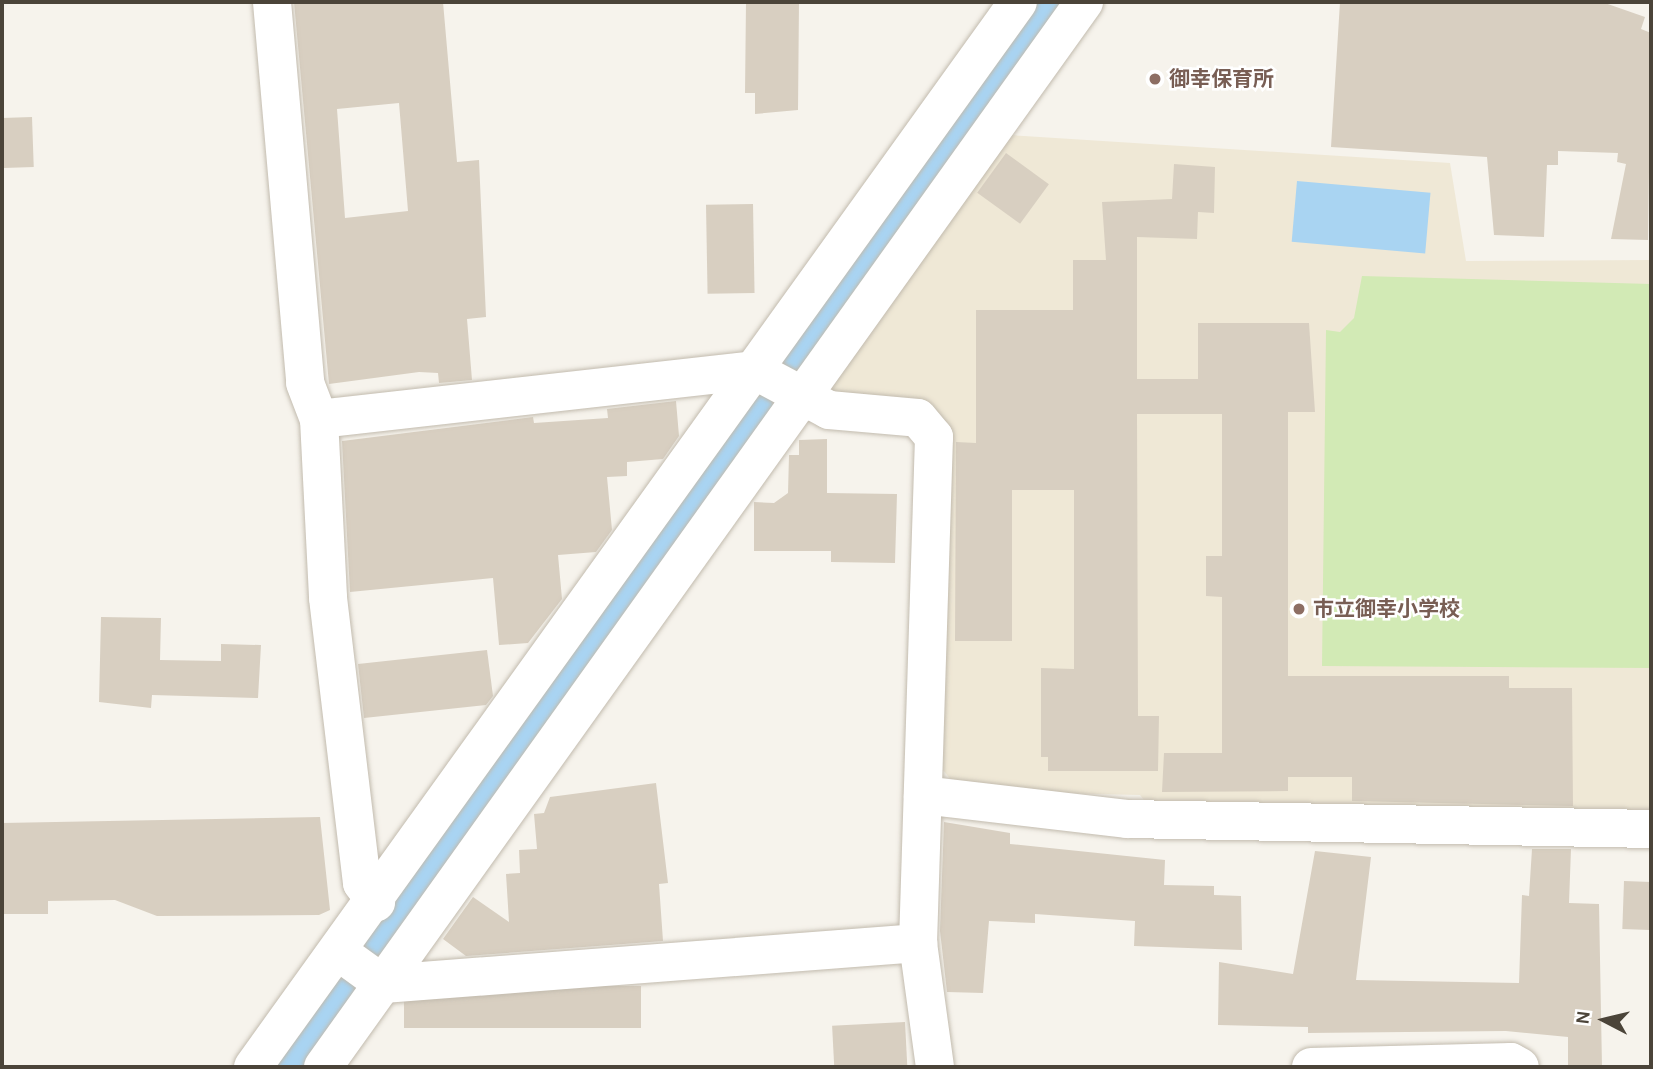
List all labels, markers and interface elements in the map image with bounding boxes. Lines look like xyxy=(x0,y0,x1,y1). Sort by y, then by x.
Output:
place label: 御幸保育所 xyxy=(1169,66,1274,92)
marker: 御幸保育所 xyxy=(1147,71,1163,87)
place label: 市立御幸小学校 xyxy=(1313,596,1460,622)
marker: 市立御幸小学校 xyxy=(1291,601,1307,617)
north arrow xyxy=(1569,985,1639,1055)
text: N xyxy=(1571,1009,1595,1026)

